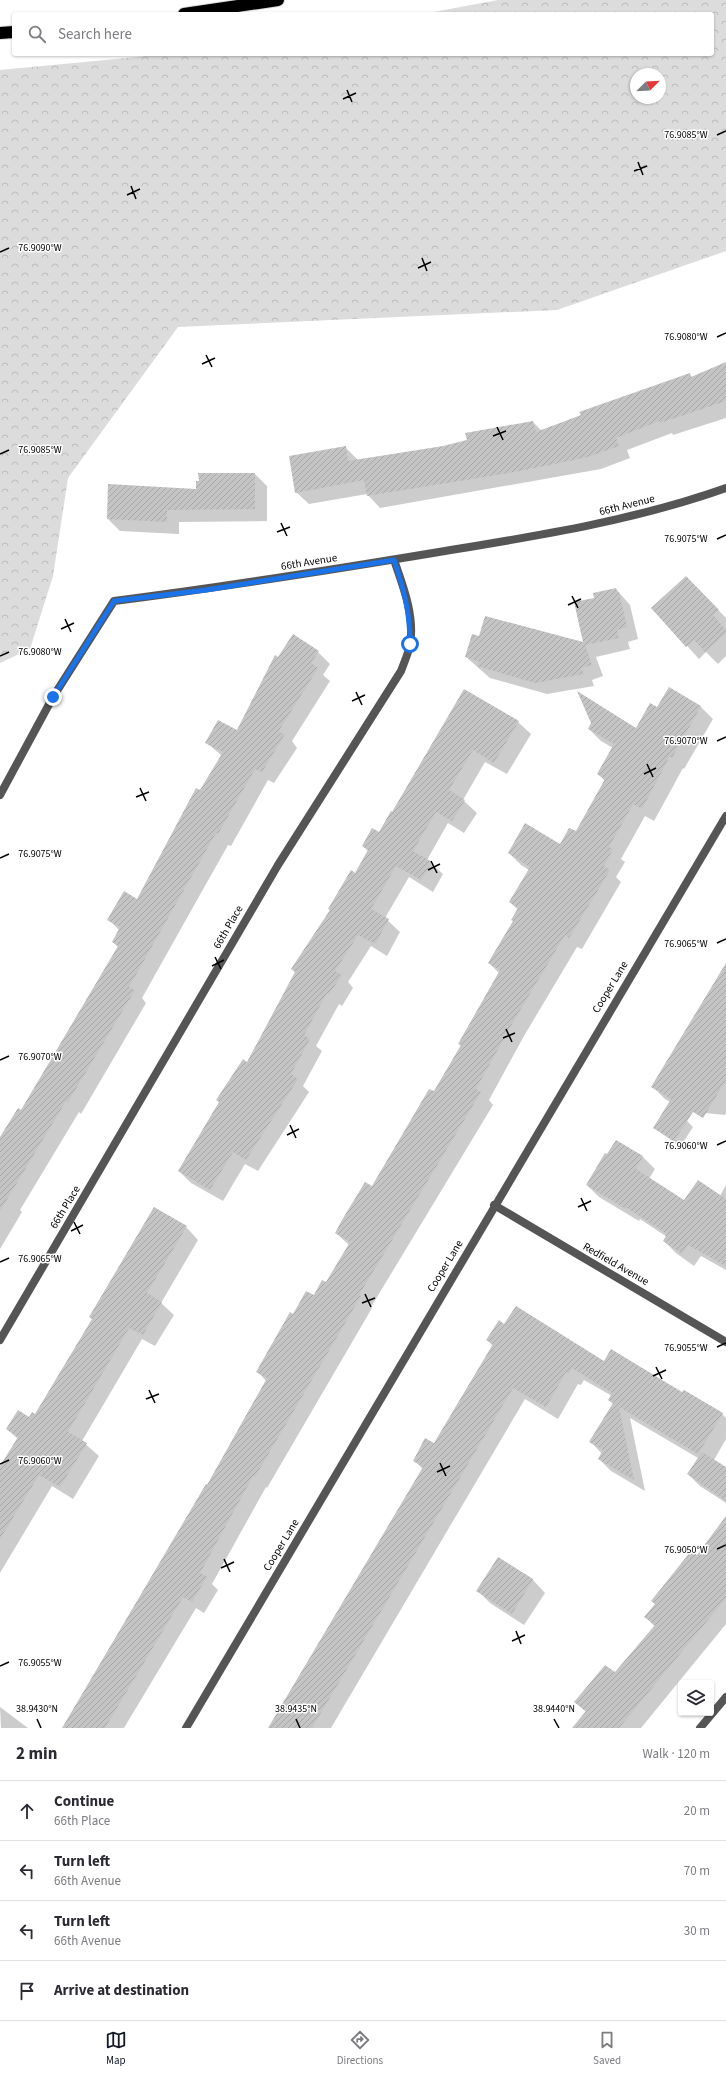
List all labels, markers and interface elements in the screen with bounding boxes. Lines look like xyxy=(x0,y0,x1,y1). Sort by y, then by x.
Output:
search box xyxy=(12,12,714,56)
icon: search xyxy=(26,23,48,45)
text: Search here xyxy=(58,24,132,45)
north arrow xyxy=(630,68,666,104)
text: 76.9085°W xyxy=(664,128,708,142)
text: 76.9090°W xyxy=(18,241,62,255)
text: 76.9080°W xyxy=(664,330,708,344)
text: 76.9085°W xyxy=(18,443,62,457)
street label: 66th Avenue xyxy=(598,491,657,519)
text: 76.9075°W xyxy=(664,532,708,546)
street label: 66th Avenue xyxy=(280,550,339,574)
route start xyxy=(401,635,419,653)
text: 76.9080°W xyxy=(18,645,62,659)
route end xyxy=(44,688,62,706)
text: 76.9070°W xyxy=(664,734,708,748)
text: 76.9075°W xyxy=(18,847,62,861)
street label: 66th Place xyxy=(210,902,247,951)
text: 76.9065°W xyxy=(664,937,708,951)
street label: Cooper Lane xyxy=(589,958,632,1016)
text: 76.9070°W xyxy=(18,1050,62,1064)
text: 76.9060°W xyxy=(664,1139,708,1153)
street label: 66th Place xyxy=(46,1182,84,1231)
street label: Cooper Lane xyxy=(424,1237,467,1295)
street label: Redfield Avenue xyxy=(580,1239,652,1289)
text: 76.9065°W xyxy=(18,1252,62,1266)
text: 76.9055°W xyxy=(664,1341,708,1355)
text: 76.9060°W xyxy=(18,1454,62,1468)
street label: Cooper Lane xyxy=(260,1516,303,1574)
text: 76.9050°W xyxy=(664,1543,708,1557)
text: 76.9055°W xyxy=(18,1656,62,1670)
map controls xyxy=(678,1680,714,1716)
button: layers xyxy=(678,1680,714,1716)
text: 38.9430°N xyxy=(16,1702,58,1716)
text: 38.9435°N xyxy=(275,1702,317,1716)
text: 38.9440°N xyxy=(533,1702,575,1716)
text: 2 min xyxy=(16,1742,57,1766)
text: Walk · 120 m xyxy=(642,1745,710,1763)
text: Continue xyxy=(54,1791,114,1812)
icon: ahead xyxy=(16,1800,38,1822)
text: 20 m xyxy=(684,1802,710,1820)
text: 66th Place xyxy=(54,1812,110,1830)
text: Turn left xyxy=(54,1851,110,1872)
icon: left xyxy=(16,1860,38,1882)
text: 70 m xyxy=(684,1862,710,1880)
text: 66th Avenue xyxy=(54,1872,121,1890)
text: Turn left xyxy=(54,1911,110,1932)
icon: left xyxy=(16,1920,38,1942)
text: 30 m xyxy=(684,1922,710,1940)
text: 66th Avenue xyxy=(54,1932,121,1950)
icon: arrive xyxy=(16,1980,38,2002)
text: Arrive at destination xyxy=(54,1980,189,2001)
tab: Map xyxy=(105,2029,127,2068)
tab: Directions xyxy=(337,2029,383,2068)
tab: Saved xyxy=(593,2029,621,2068)

